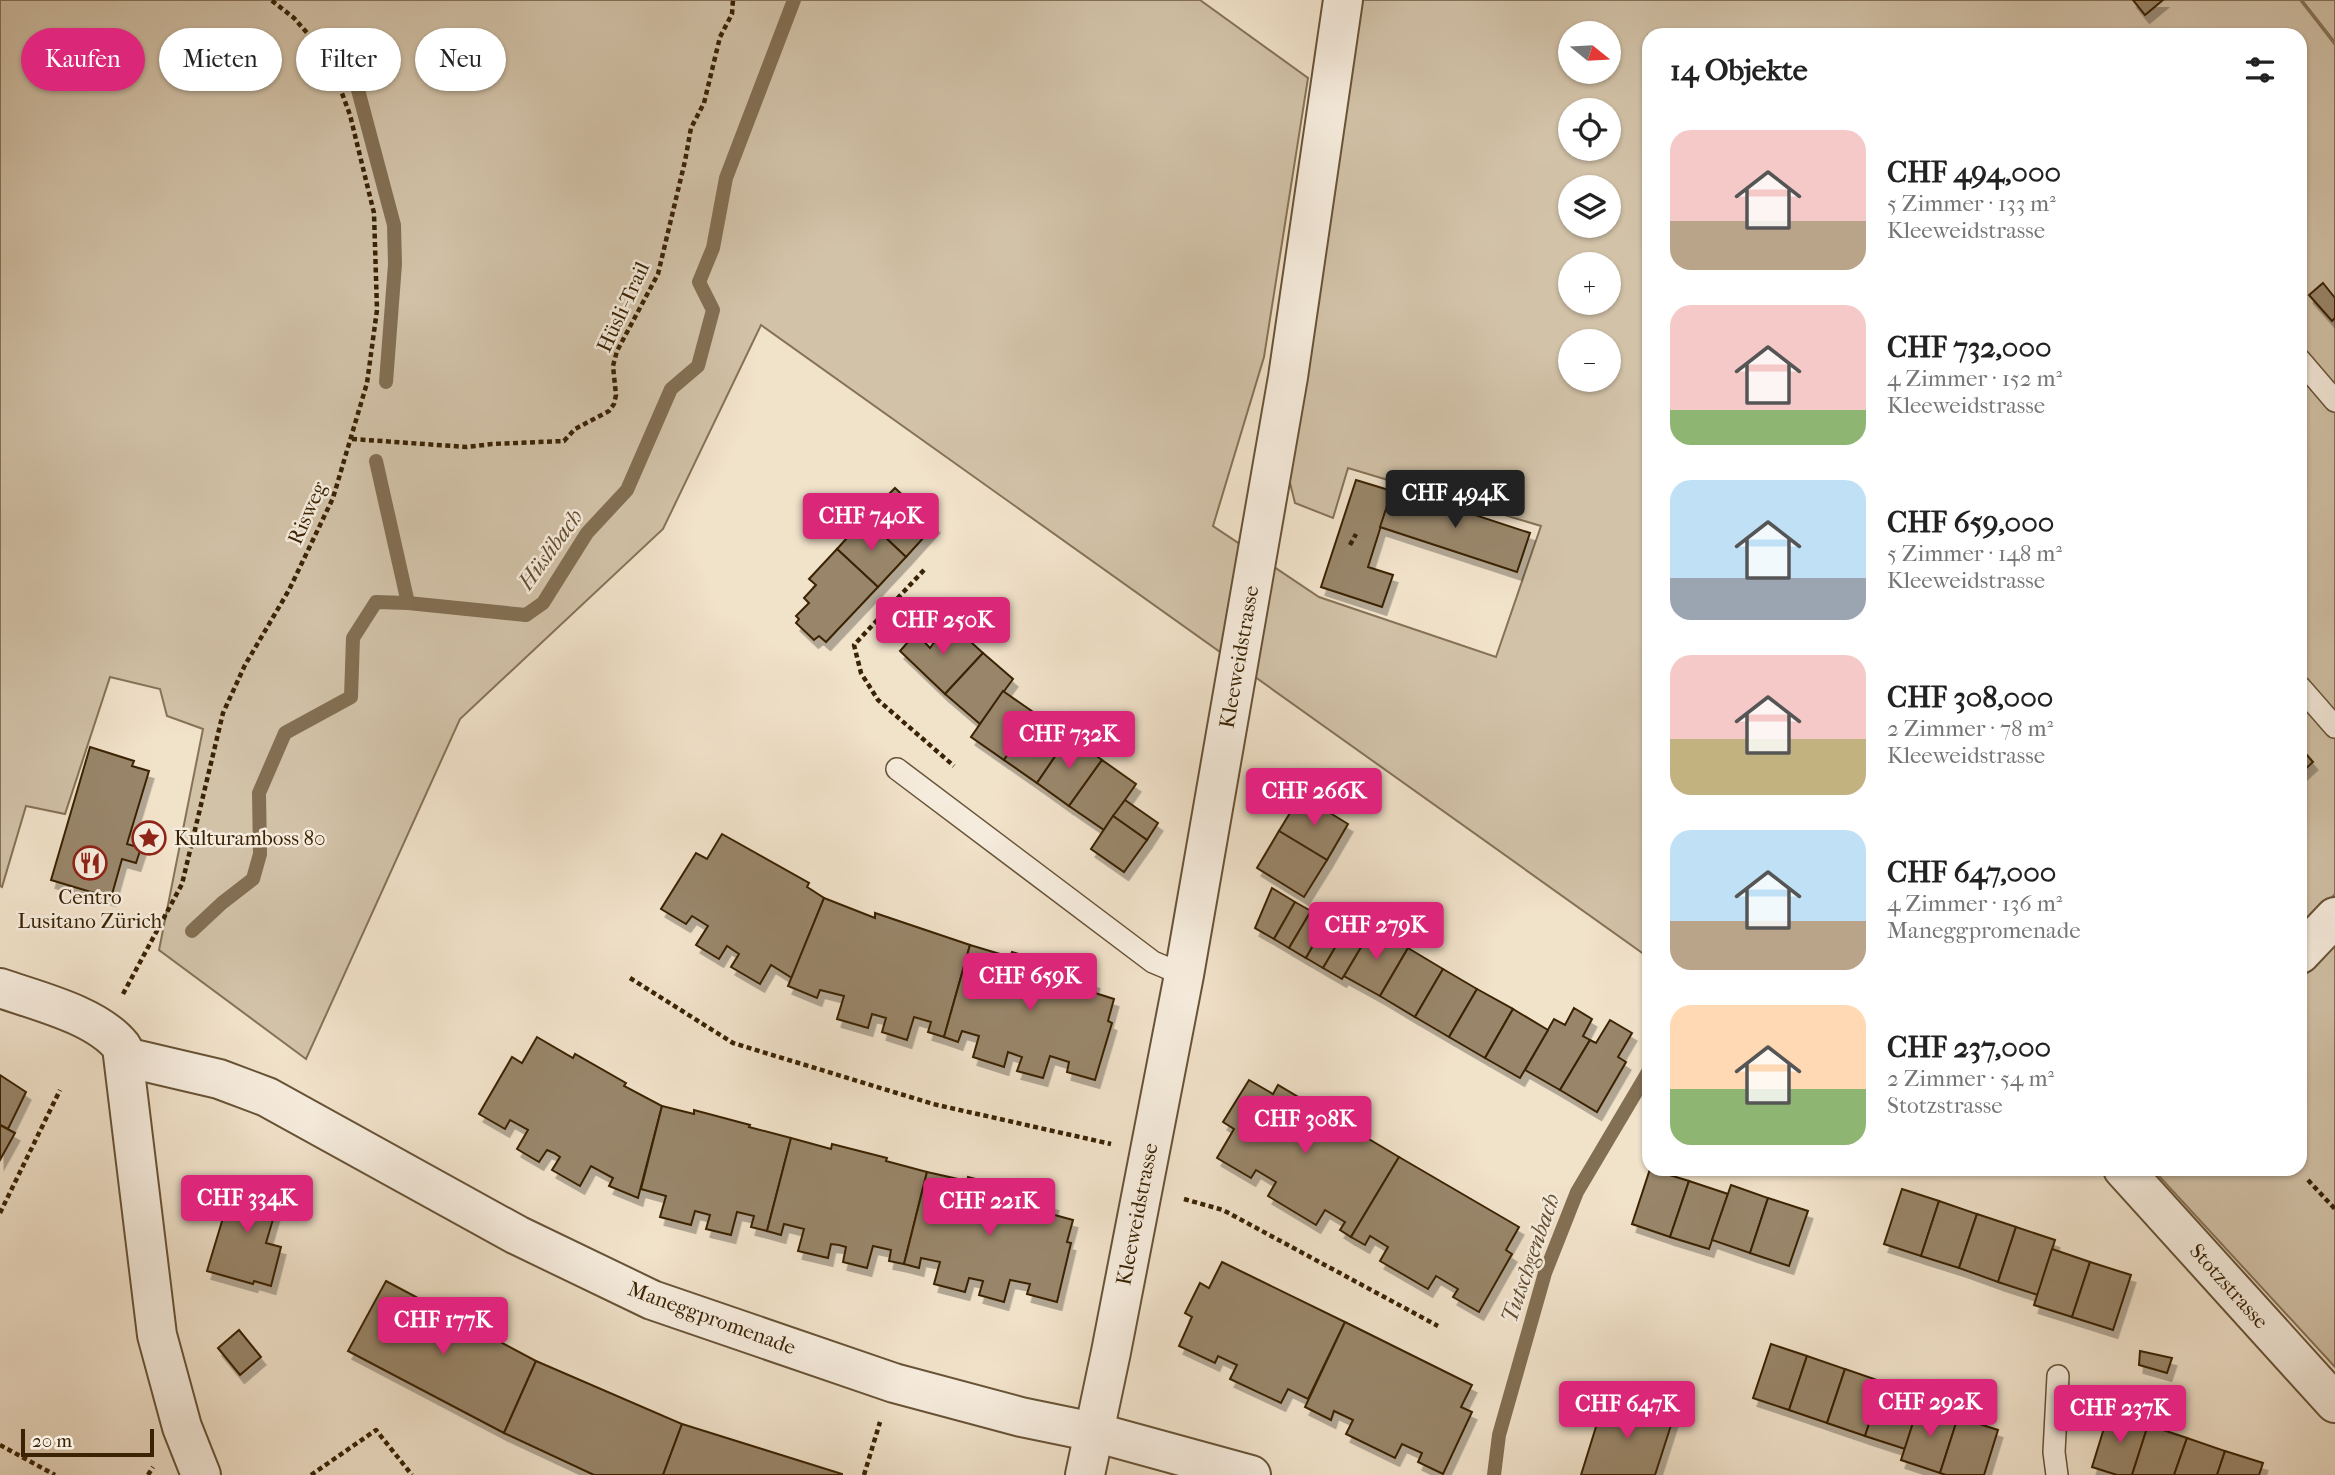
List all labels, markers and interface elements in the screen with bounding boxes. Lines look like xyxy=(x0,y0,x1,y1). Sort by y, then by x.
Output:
north arrow xyxy=(1558,21,1620,84)
map controls xyxy=(1558,21,1621,392)
chip: Kaufen xyxy=(21,28,145,91)
chip: Mieten xyxy=(159,28,282,91)
chip: Filter xyxy=(296,28,401,91)
chip: Neu xyxy=(415,28,506,91)
icon: filters xyxy=(2241,51,2279,89)
text: 14 Objekte xyxy=(1670,53,1808,88)
button: locate xyxy=(1558,98,1621,161)
text: CHF 494,000 xyxy=(1887,155,2061,190)
icon: home xyxy=(1726,158,1810,242)
button: layers xyxy=(1558,175,1621,238)
text: 5 Zimmer · 133 m² xyxy=(1887,190,2056,217)
text: Kleeweidstrasse xyxy=(1887,217,2045,244)
button: + xyxy=(1558,252,1621,315)
street label: Hüsli-Trail xyxy=(592,258,654,356)
button: − xyxy=(1558,329,1621,392)
text: CHF 732,000 xyxy=(1887,330,2052,365)
icon: home xyxy=(1726,333,1810,417)
text: 4 Zimmer · 152 m² xyxy=(1887,365,2062,392)
text: Kleeweidstrasse xyxy=(1887,392,2045,419)
pin: CHF 494K xyxy=(1383,470,1527,530)
street label: Risweg xyxy=(283,477,332,548)
text: CHF 494K xyxy=(1402,479,1508,506)
pin: CHF 740K xyxy=(799,494,943,553)
text: CHF 740K xyxy=(819,502,923,529)
water label: Hüslibach xyxy=(512,504,589,595)
text: CHF 659,000 xyxy=(1887,505,2054,540)
icon: home xyxy=(1726,508,1810,592)
text: 5 Zimmer · 148 m² xyxy=(1887,540,2062,567)
text: Kleeweidstrasse xyxy=(1887,567,2045,594)
street label: Kleeweidstrasse xyxy=(1215,584,1263,730)
pin: CHF 250K xyxy=(871,598,1015,657)
text: CHF 250K xyxy=(892,606,994,633)
text: CHF 308,000 xyxy=(1887,680,2053,715)
icon: home xyxy=(1726,683,1810,767)
pin: CHF 732K xyxy=(997,712,1141,771)
text: 2 Zimmer · 78 m² xyxy=(1887,715,2053,742)
text: CHF 732K xyxy=(1019,720,1119,747)
text: Kleeweidstrasse xyxy=(1887,742,2045,769)
pin: CHF 266K xyxy=(1242,768,1386,828)
text: CHF 266K xyxy=(1262,777,1366,804)
place icon: Kulturamboss 80 xyxy=(130,819,168,857)
place label: Kulturamboss 80 xyxy=(174,826,326,850)
restaurant icon: Centro Lusitano Zürich xyxy=(71,844,109,882)
text: CHF 647,000 xyxy=(1887,855,2056,890)
icon: home xyxy=(1726,858,1810,942)
place label: Centro Lusitano Zürich xyxy=(18,885,163,933)
text: 4 Zimmer · 136 m² xyxy=(1887,890,2062,917)
pin: CHF 279K xyxy=(1304,902,1448,962)
text: CHF 279K xyxy=(1325,911,1427,938)
text: Maneggpromenade xyxy=(1887,917,2081,944)
pin: CHF 659K xyxy=(958,954,1102,1013)
text: CHF 659K xyxy=(979,962,1081,989)
text: CHF 237,000 xyxy=(1887,1030,2051,1065)
icon: home xyxy=(1726,1033,1810,1117)
text: 2 Zimmer · 54 m² xyxy=(1887,1065,2054,1092)
text: Stotzstrasse xyxy=(1887,1092,2003,1119)
pin: CHF 308K xyxy=(1233,1096,1377,1156)
text: CHF 308K xyxy=(1254,1105,1356,1132)
street label: Kleeweidstrasse xyxy=(1111,1141,1163,1287)
pin: CHF 334K xyxy=(175,1176,319,1235)
pin: CHF 221K xyxy=(917,1178,1061,1238)
text: CHF 334K xyxy=(197,1184,297,1211)
text: CHF 221K xyxy=(939,1187,1039,1214)
water label: Tutschgenbach xyxy=(1496,1190,1565,1326)
street label: Stotzstrasse xyxy=(2185,1239,2273,1333)
street label: Maneggpromenade xyxy=(625,1277,799,1359)
pin: CHF 177K xyxy=(371,1298,515,1357)
text: CHF 177K xyxy=(394,1306,492,1333)
pin: CHF 292K xyxy=(1858,1380,2002,1439)
pin: CHF 647K xyxy=(1555,1382,1699,1441)
pin: CHF 237K xyxy=(2048,1386,2192,1445)
text: CHF 292K xyxy=(1878,1388,1982,1415)
text: CHF 647K xyxy=(1575,1390,1679,1417)
text: CHF 237K xyxy=(2070,1394,2170,1421)
scale bar xyxy=(21,1426,154,1458)
text: 20 m xyxy=(32,1430,72,1452)

